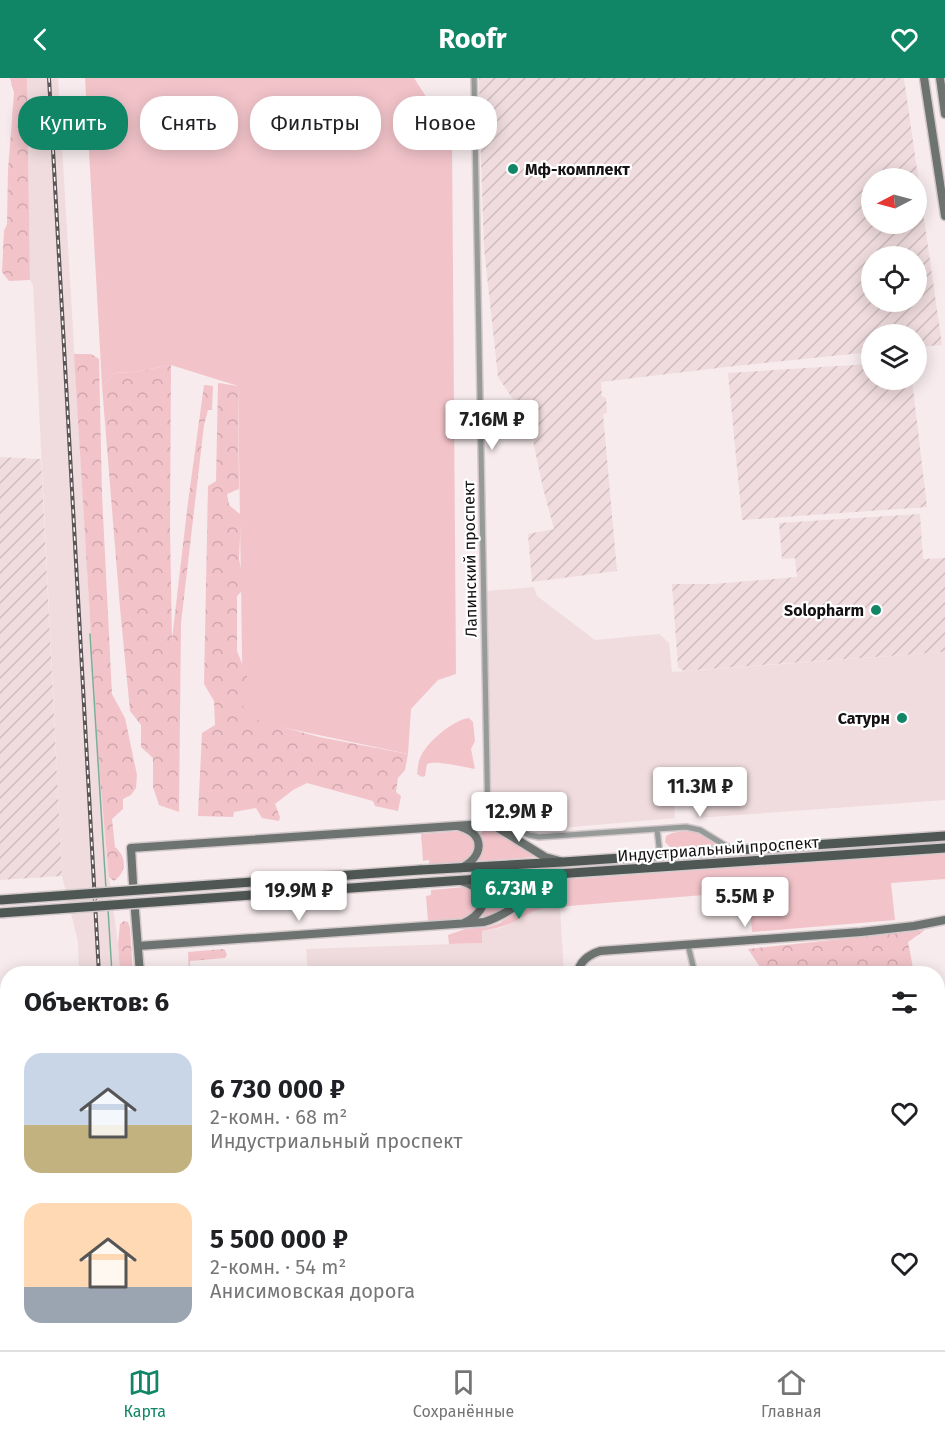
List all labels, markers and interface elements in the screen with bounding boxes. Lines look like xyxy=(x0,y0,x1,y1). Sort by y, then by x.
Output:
icon: back xyxy=(24,23,57,56)
text: Roofr xyxy=(438,23,507,55)
icon: heart xyxy=(888,23,921,56)
chip: Купить xyxy=(18,96,128,150)
chip: Снять xyxy=(140,96,238,150)
chip: Фильтры xyxy=(250,96,381,150)
chip: Новое xyxy=(393,96,497,150)
place label: Мф-комплект xyxy=(525,160,630,179)
marker: Мф-комплект xyxy=(506,162,520,176)
north arrow xyxy=(861,168,927,234)
map controls xyxy=(861,168,927,390)
button: locate xyxy=(861,246,927,312)
button: layers xyxy=(861,324,927,390)
pin: 7.16M ₽ xyxy=(437,400,547,451)
text: 7.16M ₽ xyxy=(459,407,525,431)
street label: Лапинский проспект xyxy=(459,480,481,638)
place label: Solopharm xyxy=(784,601,864,620)
marker: Solopharm xyxy=(869,603,883,617)
place label: Сатурн xyxy=(838,709,890,728)
marker: Сатурн xyxy=(895,711,909,725)
pin: 11.3M ₽ xyxy=(645,767,755,818)
text: 11.3M ₽ xyxy=(667,774,733,798)
pin: 12.9M ₽ xyxy=(464,792,574,843)
text: 12.9M ₽ xyxy=(485,799,553,823)
street label: Индустриальный проспект xyxy=(617,832,820,866)
pin: 6.73M ₽ xyxy=(464,869,574,920)
pin: 19.9M ₽ xyxy=(244,871,354,922)
text: 6.73M ₽ xyxy=(485,876,553,900)
pin: 5.5M ₽ xyxy=(696,877,794,928)
text: 19.9M ₽ xyxy=(265,878,333,902)
text: 5.5M ₽ xyxy=(716,884,774,908)
icon: filters xyxy=(888,986,921,1019)
text: Объектов: 6 xyxy=(24,987,169,1018)
text: 6 730 000 ₽ xyxy=(210,1074,345,1105)
icon: home xyxy=(72,1077,144,1149)
icon: heart xyxy=(888,1097,921,1130)
text: 2-комн. · 68 m² xyxy=(210,1105,347,1129)
text: Индустриальный проспект xyxy=(210,1129,462,1153)
text: 5 500 000 ₽ xyxy=(210,1224,348,1255)
icon: home xyxy=(72,1227,144,1299)
icon: heart xyxy=(888,1247,921,1280)
text: 2-комн. · 54 m² xyxy=(210,1255,346,1279)
text: Анисимовская дорога xyxy=(210,1279,415,1303)
tab: Карта xyxy=(123,1366,166,1421)
tab: Сохранённые xyxy=(413,1366,514,1421)
tab: Главная xyxy=(761,1366,822,1421)

